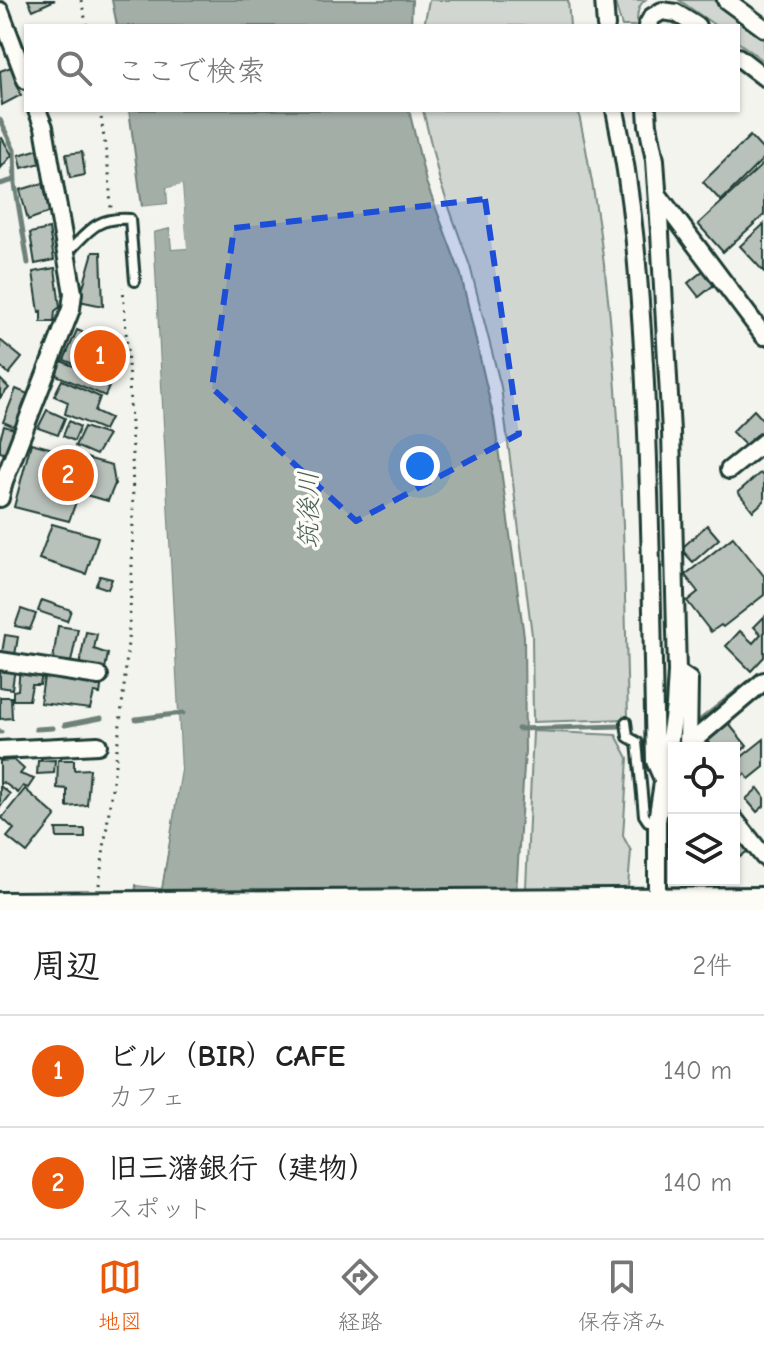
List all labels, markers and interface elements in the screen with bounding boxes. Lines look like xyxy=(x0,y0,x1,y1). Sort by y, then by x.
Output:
search box xyxy=(24,24,740,112)
icon: search xyxy=(52,46,96,90)
text: ここで検索 xyxy=(116,54,266,89)
pin: 1 xyxy=(74,326,126,386)
pin: 2 xyxy=(42,445,94,505)
your location xyxy=(400,446,440,486)
water label: 筑後川 xyxy=(294,471,324,549)
map controls xyxy=(668,742,740,886)
button: locate xyxy=(668,742,740,814)
button: layers xyxy=(668,814,740,886)
text: 周辺 xyxy=(32,946,100,986)
text: 2件 xyxy=(692,951,732,981)
text: ビル（BIR）CAFE xyxy=(108,1039,345,1074)
text: 1 xyxy=(53,1056,63,1086)
text: 140 m xyxy=(663,1056,732,1086)
text: カフェ xyxy=(108,1082,186,1112)
text: 旧三潴銀行（建物） xyxy=(108,1151,378,1186)
text: 2 xyxy=(52,1168,64,1198)
text: 140 m xyxy=(663,1168,732,1198)
text: スポット xyxy=(108,1194,212,1224)
tab: 地図 xyxy=(98,1255,142,1335)
tab: 経路 xyxy=(338,1255,382,1335)
tab: 保存済み xyxy=(578,1255,666,1335)

